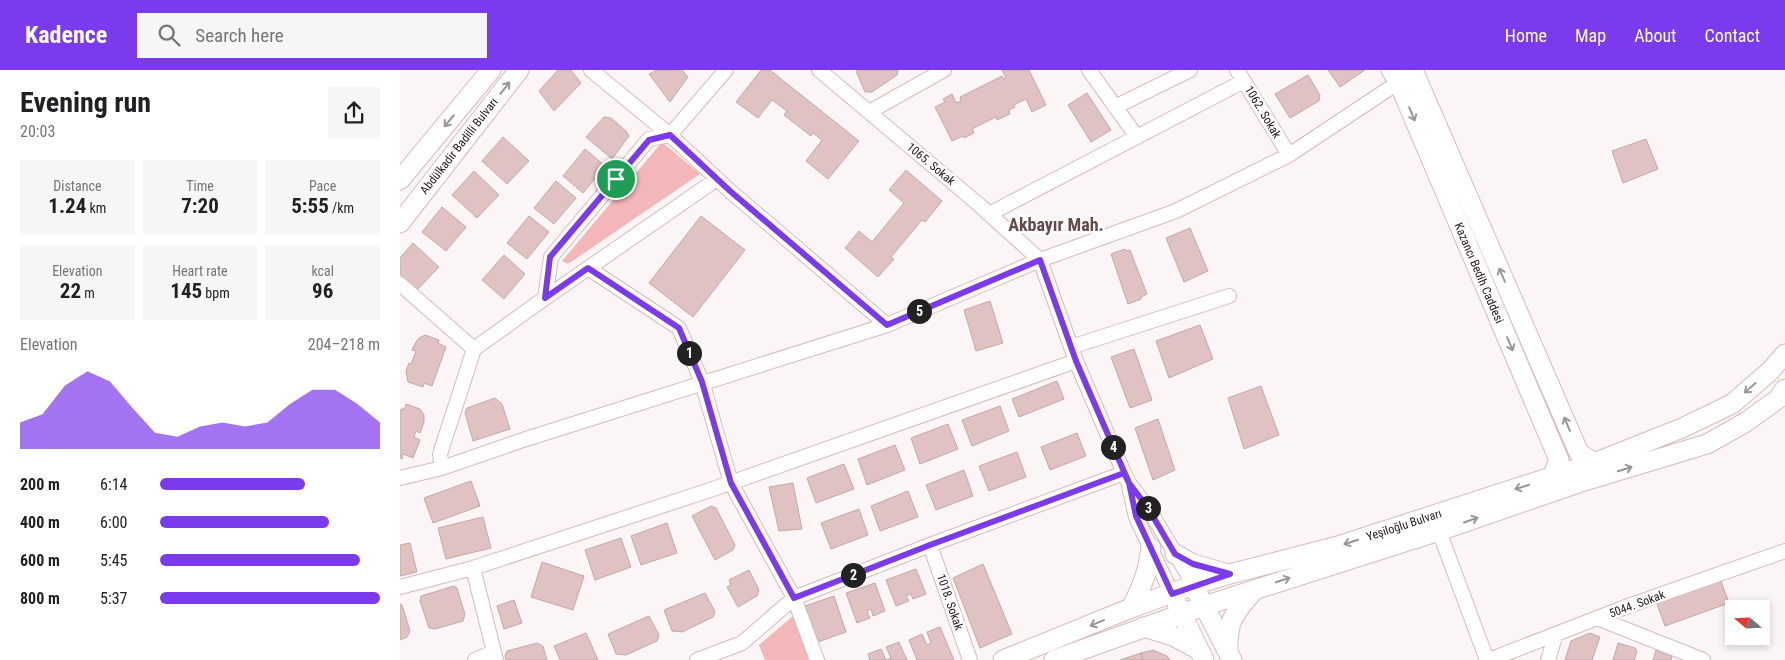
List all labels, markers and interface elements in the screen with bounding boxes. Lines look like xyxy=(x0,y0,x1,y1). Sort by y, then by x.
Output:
search box xyxy=(137,13,487,58)
text: Kadence xyxy=(25,21,107,49)
icon: search xyxy=(155,21,183,49)
text: Search here xyxy=(195,24,284,47)
text: Home xyxy=(1505,25,1547,46)
text: Map xyxy=(1575,25,1606,46)
text: About xyxy=(1634,25,1676,46)
text: Contact xyxy=(1704,25,1760,46)
one-way arrow xyxy=(500,81,510,95)
street label: 1062. Sokak xyxy=(1242,83,1284,141)
text: Evening run xyxy=(20,86,151,119)
button: share xyxy=(328,87,380,139)
street label: Abdülkadir Badilli Bulvarı xyxy=(417,95,501,197)
one-way arrow xyxy=(1407,106,1417,121)
one-way arrow xyxy=(444,114,455,127)
text: 20:03 xyxy=(20,122,55,141)
street label: 1065. Sokak xyxy=(904,140,958,189)
pin xyxy=(595,158,637,200)
icon: arrive xyxy=(602,165,630,193)
text: Distance xyxy=(53,178,101,194)
text: Time xyxy=(186,178,214,194)
text: Pace xyxy=(309,178,336,194)
text: 1.24 xyxy=(48,194,86,218)
text: 7:20 xyxy=(181,194,219,218)
text: 5:55 xyxy=(291,194,329,218)
text: km xyxy=(86,200,106,216)
text: /km xyxy=(329,200,354,216)
district label: Akbayır Mah. xyxy=(1008,214,1104,235)
street label: Kazancı Bedih Caddesi xyxy=(1451,221,1507,325)
text: Elevation xyxy=(52,263,103,279)
text: Heart rate xyxy=(172,263,228,279)
text: kcal xyxy=(311,263,334,279)
one-way arrow xyxy=(1496,268,1506,283)
text: 22 xyxy=(60,279,81,303)
text: 145 xyxy=(170,279,202,303)
text: 96 xyxy=(312,279,333,303)
text: m xyxy=(81,285,95,301)
text: bpm xyxy=(202,285,230,301)
pin: 5 xyxy=(906,298,932,324)
text: 5 xyxy=(916,303,923,319)
text: Elevation xyxy=(20,335,78,354)
text: 204–218 m xyxy=(308,335,380,354)
one-way arrow xyxy=(1505,336,1515,351)
pin: 1 xyxy=(676,340,702,366)
text: 1 xyxy=(686,345,693,361)
one-way arrow xyxy=(1744,382,1757,393)
one-way arrow xyxy=(1561,417,1570,432)
pin: 4 xyxy=(1100,434,1126,460)
text: 4 xyxy=(1110,439,1117,455)
one-way arrow xyxy=(1617,463,1633,473)
text: 200 m xyxy=(20,475,60,494)
text: 6:14 xyxy=(100,475,127,494)
one-way arrow xyxy=(1515,482,1531,492)
pin: 3 xyxy=(1136,496,1160,520)
text: 3 xyxy=(1145,500,1152,516)
street label: Yeşiloğlu Bulvarı xyxy=(1365,506,1443,544)
text: 400 m xyxy=(20,513,60,532)
text: 6:00 xyxy=(100,513,127,532)
one-way arrow xyxy=(1463,515,1479,524)
one-way arrow xyxy=(1344,538,1359,547)
text: 600 m xyxy=(20,551,60,570)
text: 5:45 xyxy=(100,551,127,570)
pin: 2 xyxy=(840,562,866,588)
text: 2 xyxy=(850,567,857,583)
street label: 1018. Sokak xyxy=(934,572,966,632)
one-way arrow xyxy=(1275,575,1291,585)
street label: 5044. Sokak xyxy=(1607,587,1667,621)
text: 800 m xyxy=(20,589,60,608)
text: 5:37 xyxy=(100,589,127,608)
north arrow xyxy=(1725,600,1770,645)
map controls xyxy=(1725,600,1770,645)
one-way arrow xyxy=(1090,619,1105,629)

